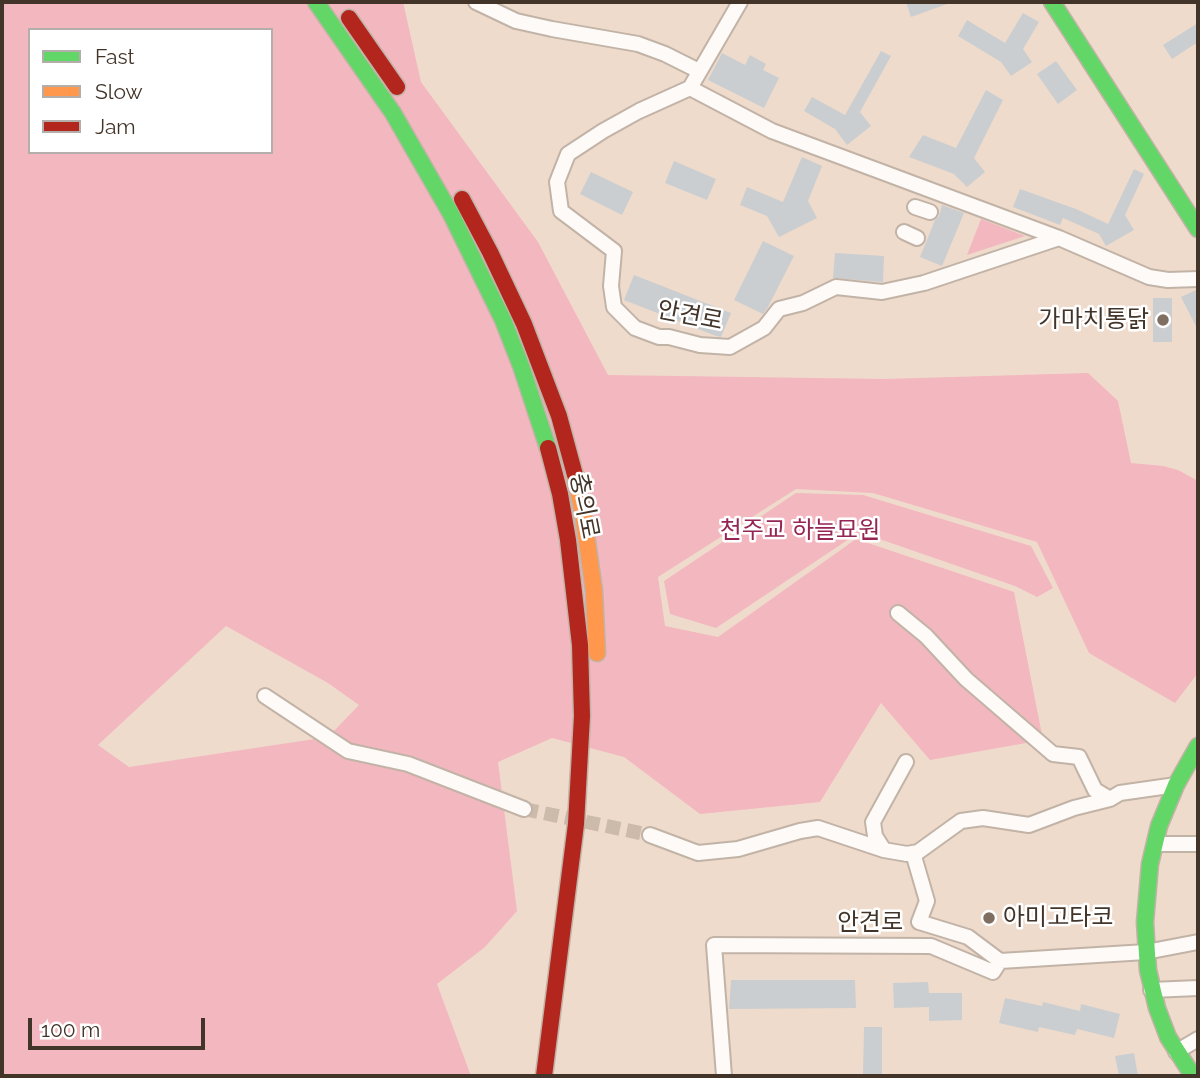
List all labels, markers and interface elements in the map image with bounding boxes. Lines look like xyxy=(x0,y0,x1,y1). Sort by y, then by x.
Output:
legend xyxy=(28,28,273,154)
text: Fast xyxy=(95,44,135,69)
text: Slow xyxy=(95,79,143,104)
text: Jam xyxy=(95,114,136,139)
street label: 안견로 xyxy=(655,296,725,336)
place label: 가마치통닭 xyxy=(1039,306,1149,334)
marker: 가마치통닭 xyxy=(1155,312,1171,328)
street label: 충의로 xyxy=(564,471,604,541)
park label: 천주교 하늘묘원 xyxy=(720,517,880,545)
place label: 아미고타코 xyxy=(1003,904,1113,932)
street label: 안견로 xyxy=(837,909,903,937)
marker: 아미고타코 xyxy=(981,910,997,926)
scale bar xyxy=(32,1004,208,1048)
text: 100 m xyxy=(41,1017,100,1042)

